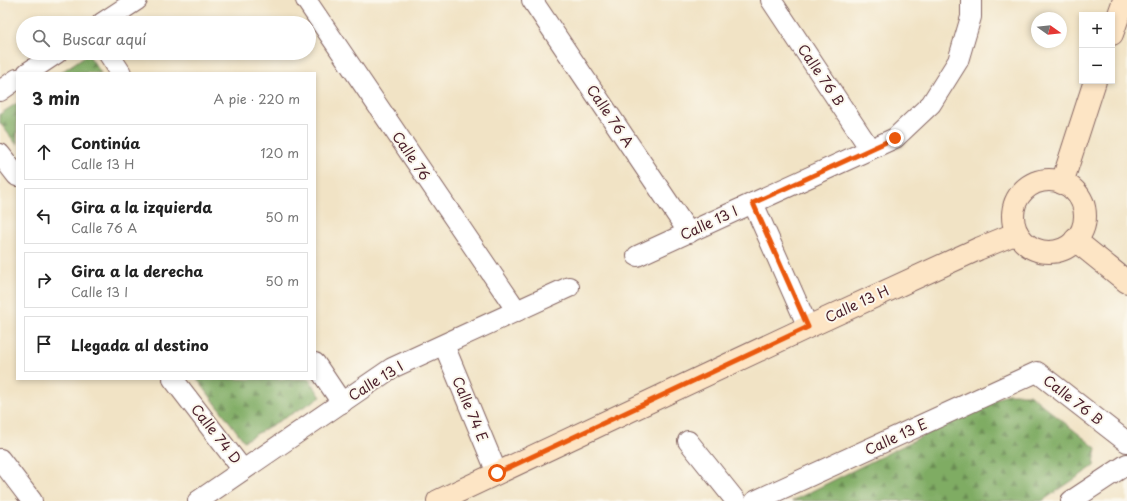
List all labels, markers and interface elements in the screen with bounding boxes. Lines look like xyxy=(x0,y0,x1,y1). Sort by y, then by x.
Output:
north arrow xyxy=(1031,12,1067,48)
map controls xyxy=(1079,12,1115,84)
button: + xyxy=(1079,12,1115,48)
search box xyxy=(16,16,316,60)
icon: search xyxy=(30,27,52,49)
text: Buscar aquí xyxy=(62,27,146,50)
street label: Calle 76 B xyxy=(793,40,850,110)
button: − xyxy=(1079,48,1115,84)
street label: Calle 76 A xyxy=(582,80,639,151)
text: 3 min xyxy=(32,85,80,111)
text: A pie · 220 m xyxy=(214,89,300,108)
street label: Calle 76 xyxy=(387,127,436,185)
route end xyxy=(886,129,904,147)
text: Continúa xyxy=(71,131,140,154)
icon: ahead xyxy=(33,141,55,163)
text: 120 m xyxy=(260,143,299,162)
text: Calle 13 H xyxy=(71,154,134,173)
text: Gira a la izquierda xyxy=(71,195,212,218)
street label: Calle 13 I xyxy=(676,200,741,245)
icon: left xyxy=(33,205,55,227)
text: 50 m xyxy=(265,207,299,226)
text: Calle 76 A xyxy=(71,218,137,237)
text: Gira a la derecha xyxy=(71,259,203,282)
icon: right xyxy=(33,269,55,291)
text: 50 m xyxy=(265,271,299,290)
street label: Calle 13 H xyxy=(821,280,892,327)
text: Calle 13 I xyxy=(71,282,128,301)
icon: arrive xyxy=(33,333,55,355)
text: Llegada al destino xyxy=(71,333,209,356)
street label: Calle 13 I xyxy=(344,355,407,406)
street label: Calle 76 B xyxy=(1039,370,1108,430)
street label: Calle 74 E xyxy=(447,373,494,445)
street label: Calle 74 D xyxy=(186,399,246,468)
street label: Calle 13 E xyxy=(861,413,930,460)
route start xyxy=(488,464,506,482)

